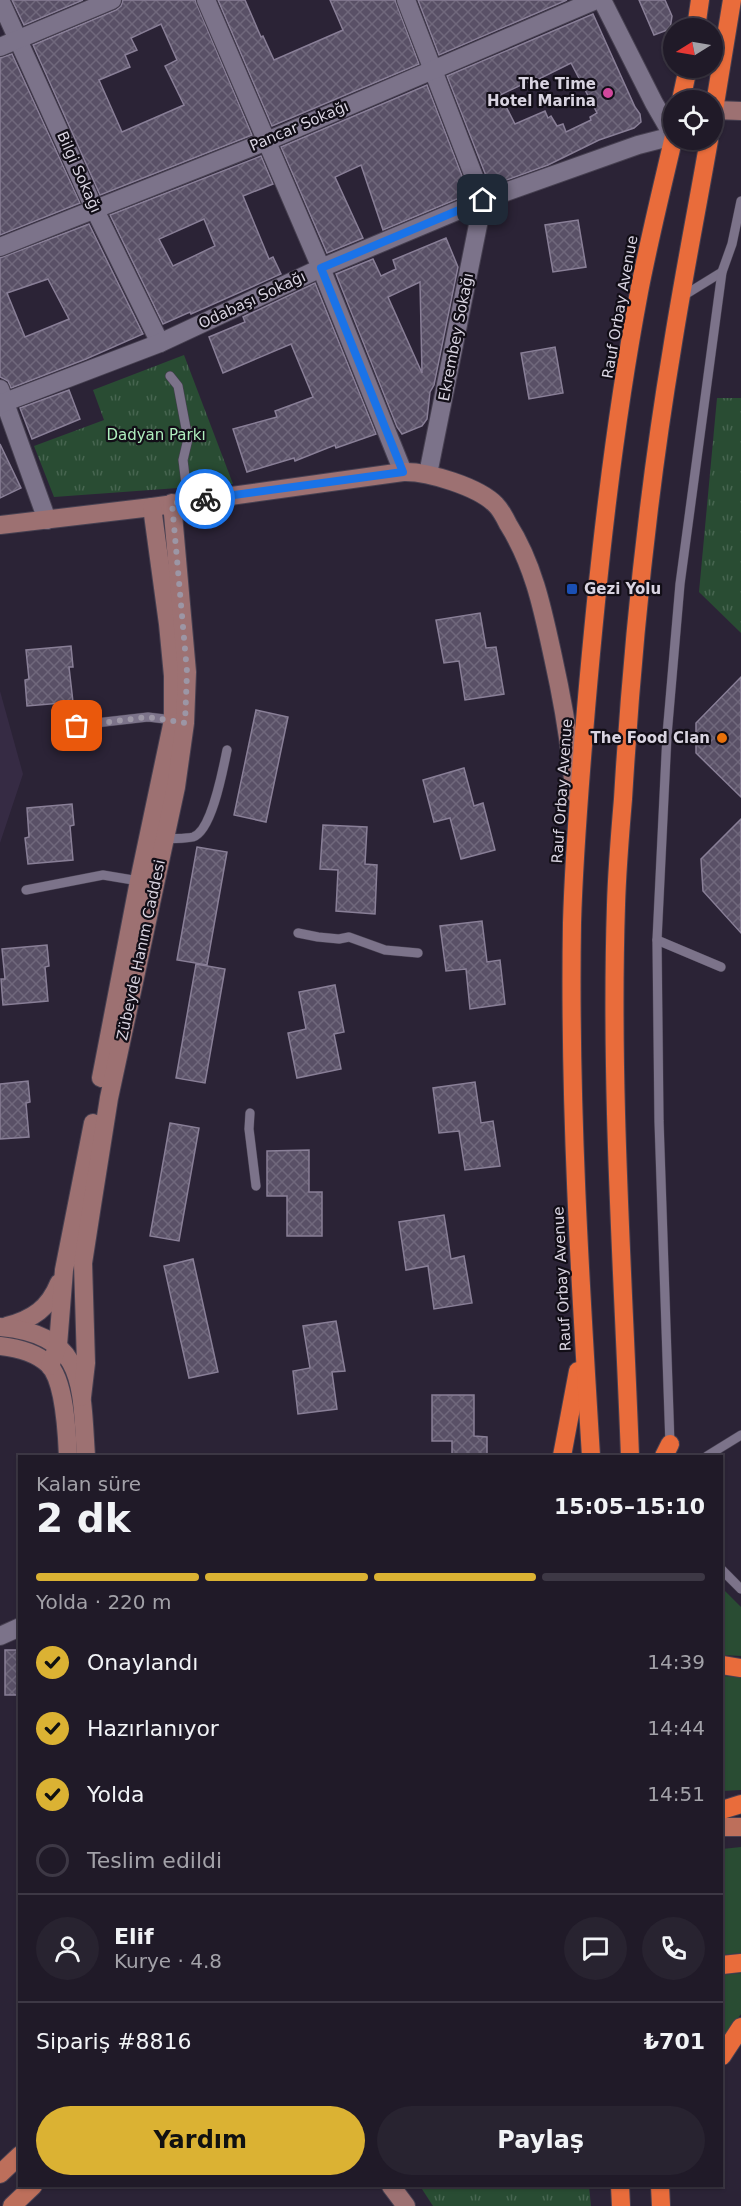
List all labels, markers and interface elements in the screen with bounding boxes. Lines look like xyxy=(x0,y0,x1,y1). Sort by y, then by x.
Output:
north arrow xyxy=(663,18,723,78)
map controls xyxy=(663,18,723,150)
place label: The Time Hotel Marina xyxy=(487,75,596,110)
marker: The Time Hotel Marina xyxy=(601,86,615,100)
button: locate xyxy=(663,90,723,150)
street label: Pancar Sokağı xyxy=(247,97,351,155)
street label: Bilgi Sokağı xyxy=(53,129,105,215)
pin xyxy=(457,174,508,225)
icon: home xyxy=(466,183,499,216)
street label: Rauf Orbay Avenue xyxy=(599,234,641,380)
street label: Odabaşı Sokağı xyxy=(196,267,308,333)
street label: Ekrembey Sokağı xyxy=(435,271,477,403)
park label: Dadyan Parkı xyxy=(106,426,206,444)
courier xyxy=(175,469,235,529)
icon: bike xyxy=(189,483,222,516)
place label: Gezi Yolu xyxy=(584,580,661,598)
marker: Gezi Yolu xyxy=(565,582,579,596)
pin xyxy=(51,700,102,751)
icon: bag xyxy=(60,709,93,742)
street label: Rauf Orbay Avenue xyxy=(548,718,576,864)
place label: The Food Clan xyxy=(591,729,710,747)
marker: The Food Clan xyxy=(715,731,729,745)
street label: Zübeyde Hanım Caddesi xyxy=(113,858,169,1042)
street label: Rauf Orbay Avenue xyxy=(549,1206,575,1352)
text: Kalan süre xyxy=(36,1472,141,1496)
text: 15:05–15:10 xyxy=(554,1494,705,1519)
text: 2 dk xyxy=(36,1496,131,1541)
text: Yolda · 220 m xyxy=(36,1590,171,1614)
icon: check xyxy=(36,1646,69,1679)
text: Onaylandı xyxy=(87,1650,198,1675)
text: 14:39 xyxy=(647,1650,705,1674)
icon: check xyxy=(36,1712,69,1745)
text: Hazırlanıyor xyxy=(87,1716,219,1741)
text: 14:44 xyxy=(647,1716,705,1740)
icon: check xyxy=(36,1778,69,1811)
text: Yolda xyxy=(87,1782,145,1807)
text: 14:51 xyxy=(647,1782,705,1806)
text: Teslim edildi xyxy=(87,1848,222,1873)
button: person xyxy=(36,1917,99,1980)
button: chat xyxy=(564,1917,627,1980)
button: phone xyxy=(642,1917,705,1980)
text: Elif xyxy=(114,1924,154,1949)
text: Kurye · 4.8 xyxy=(114,1949,222,1973)
text: Sipariş #8816 xyxy=(36,2029,192,2054)
text: ₺701 xyxy=(644,2029,705,2054)
button: Yardım xyxy=(36,2106,365,2175)
button: Paylaş xyxy=(377,2106,705,2175)

